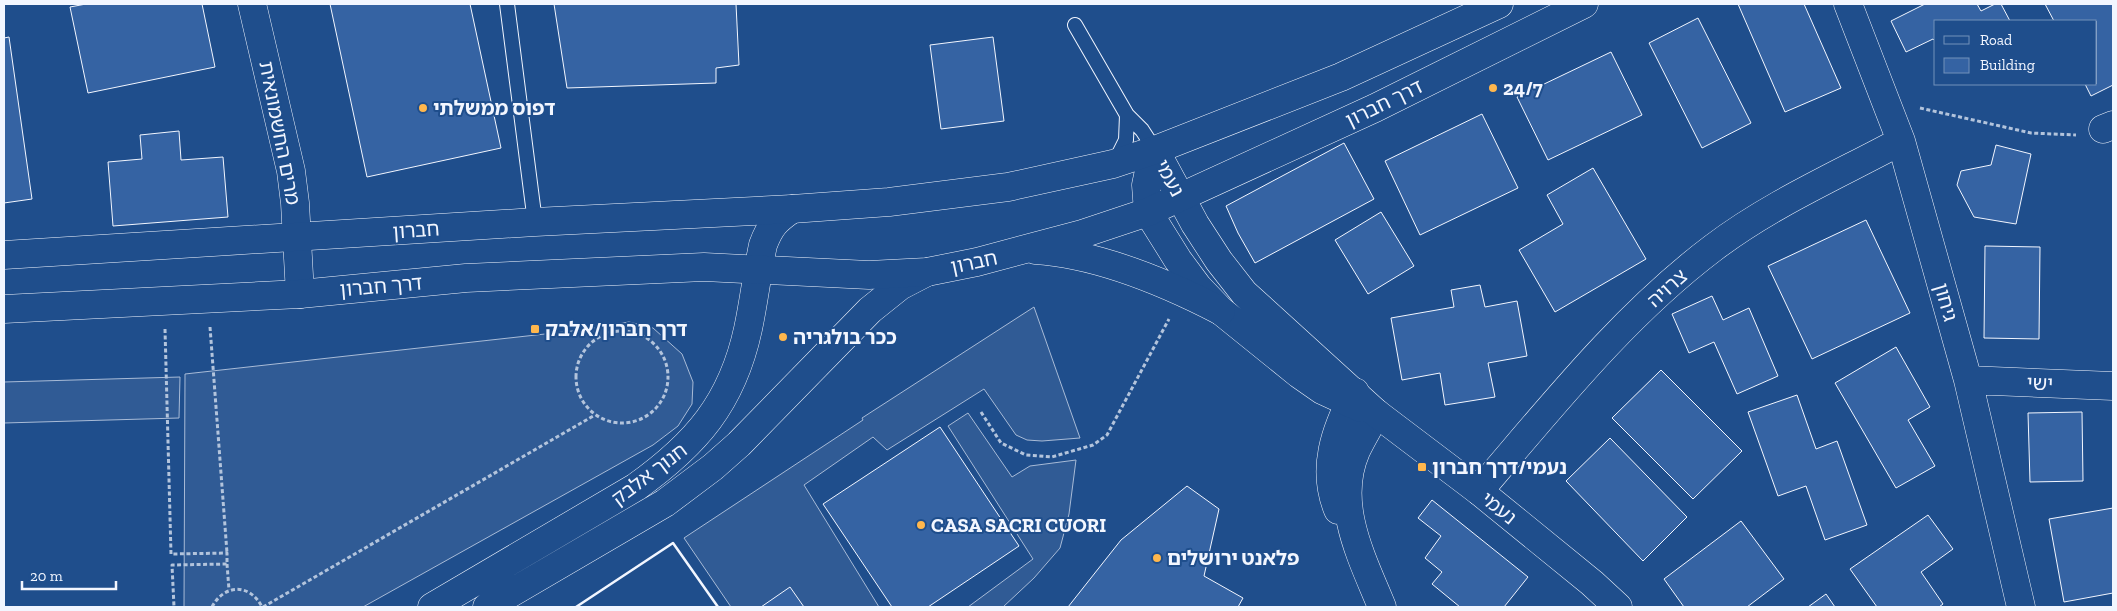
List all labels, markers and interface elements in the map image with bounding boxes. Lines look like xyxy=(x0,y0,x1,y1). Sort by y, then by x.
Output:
legend xyxy=(1934,20,2097,85)
text: Road xyxy=(1980,31,2013,49)
text: Building xyxy=(1980,56,2035,74)
street label: מרים החשמונאית xyxy=(254,59,306,207)
street label: דרך חברון xyxy=(1341,74,1427,132)
place label: 24/7 xyxy=(1503,76,1543,100)
marker: 24/7 xyxy=(1487,82,1499,94)
place label: דפוס ממשלתי xyxy=(433,96,555,120)
marker: דפוס ממשלתי xyxy=(417,102,429,114)
street label: נעמי xyxy=(1150,155,1190,201)
street label: חברון xyxy=(392,216,440,244)
street label: חברון xyxy=(948,245,1000,279)
street label: צרויה xyxy=(1642,264,1692,312)
street label: דרך חברון xyxy=(339,270,424,302)
street label: גיחון xyxy=(1929,280,1963,324)
place label: דרך חברון/אלבק xyxy=(545,317,688,341)
marker: דרך חברון/אלבק xyxy=(529,323,541,335)
place label: ככר בולגריה xyxy=(793,325,897,349)
marker: ככר בולגריה xyxy=(777,331,789,343)
street label: ישי xyxy=(2026,371,2054,395)
street label: חנוך אלבק xyxy=(606,438,692,510)
place label: נעמי/דרך חברון xyxy=(1432,455,1567,479)
marker: נעמי/דרך חברון xyxy=(1416,461,1428,473)
street label: נעמי xyxy=(1476,487,1522,529)
place label: CASA SACRI CUORI xyxy=(931,513,1106,537)
marker: CASA SACRI CUORI xyxy=(915,519,927,531)
place label: פלאנט ירושלים xyxy=(1167,546,1299,570)
marker: פלאנט ירושלים xyxy=(1151,552,1163,564)
scale bar xyxy=(22,558,116,590)
text: 20 m xyxy=(30,567,63,585)

